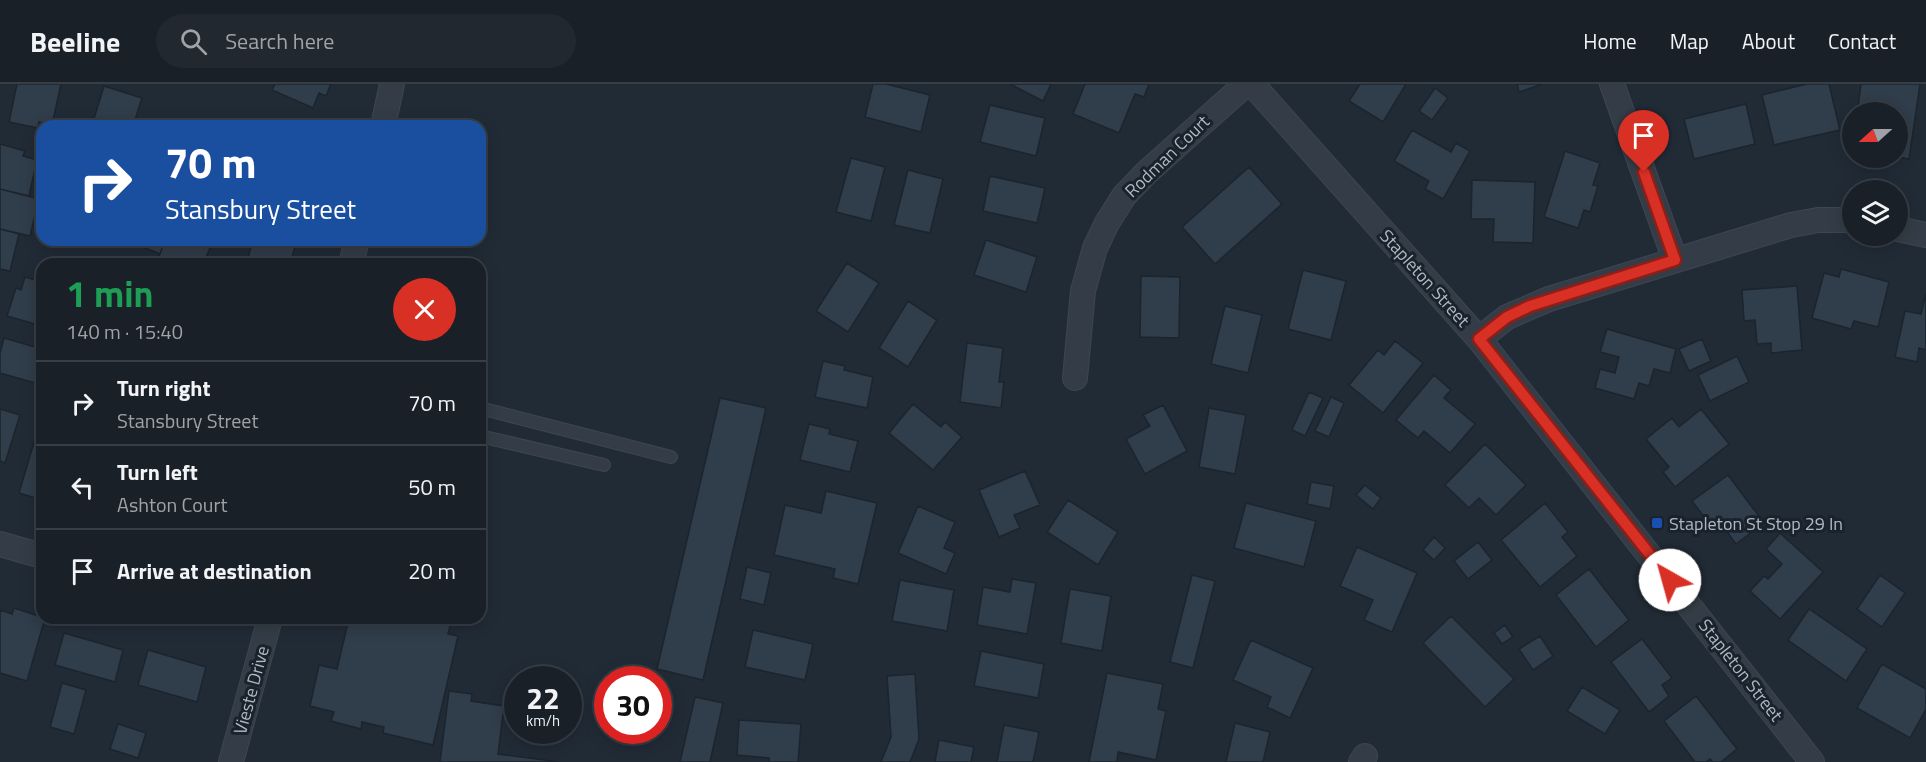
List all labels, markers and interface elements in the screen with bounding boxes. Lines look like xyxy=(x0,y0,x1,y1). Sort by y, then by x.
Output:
search box xyxy=(156,14,576,68)
text: Beeline xyxy=(30,20,120,63)
text: Search here xyxy=(225,24,334,58)
icon: search xyxy=(177,25,210,58)
text: Home xyxy=(1583,25,1637,57)
text: Map xyxy=(1670,25,1709,57)
text: About xyxy=(1742,25,1795,57)
text: Contact xyxy=(1828,25,1896,57)
north arrow xyxy=(1842,102,1908,168)
map controls xyxy=(1842,102,1908,246)
street label: Rodman Court xyxy=(1118,108,1216,204)
pin xyxy=(1618,110,1669,172)
icon: arrive xyxy=(1627,119,1660,152)
text: 70 m xyxy=(165,130,257,194)
icon: right xyxy=(66,144,144,222)
button: layers xyxy=(1842,180,1908,246)
text: Stansbury Street xyxy=(165,188,356,229)
street label: Stapleton Street xyxy=(1374,223,1477,333)
text: 1 min xyxy=(66,266,153,321)
button: close xyxy=(393,278,456,341)
text: 140 m · 15:40 xyxy=(66,316,183,347)
text: Turn right xyxy=(117,371,211,405)
text: 70 m xyxy=(408,386,456,420)
icon: right xyxy=(66,387,99,420)
text: Stansbury Street xyxy=(117,405,258,436)
text: Turn left xyxy=(117,455,198,489)
text: 50 m xyxy=(408,470,456,504)
icon: left xyxy=(66,471,99,504)
text: Ashton Court xyxy=(117,489,227,520)
place label: Stapleton St Stop 29 In xyxy=(1669,510,1843,537)
marker: Stapleton St Stop 29 In xyxy=(1650,516,1664,530)
position arrow xyxy=(1638,548,1702,612)
text: Arrive at destination xyxy=(117,554,312,588)
text: 20 m xyxy=(408,554,456,588)
icon: arrive xyxy=(66,555,99,588)
street label: Stapleton Street xyxy=(1692,613,1790,727)
street label: Vieste Drive xyxy=(226,643,276,737)
speed limit sign: 30 xyxy=(594,666,672,744)
text: 22 xyxy=(526,675,560,721)
text: km/h xyxy=(526,709,560,732)

